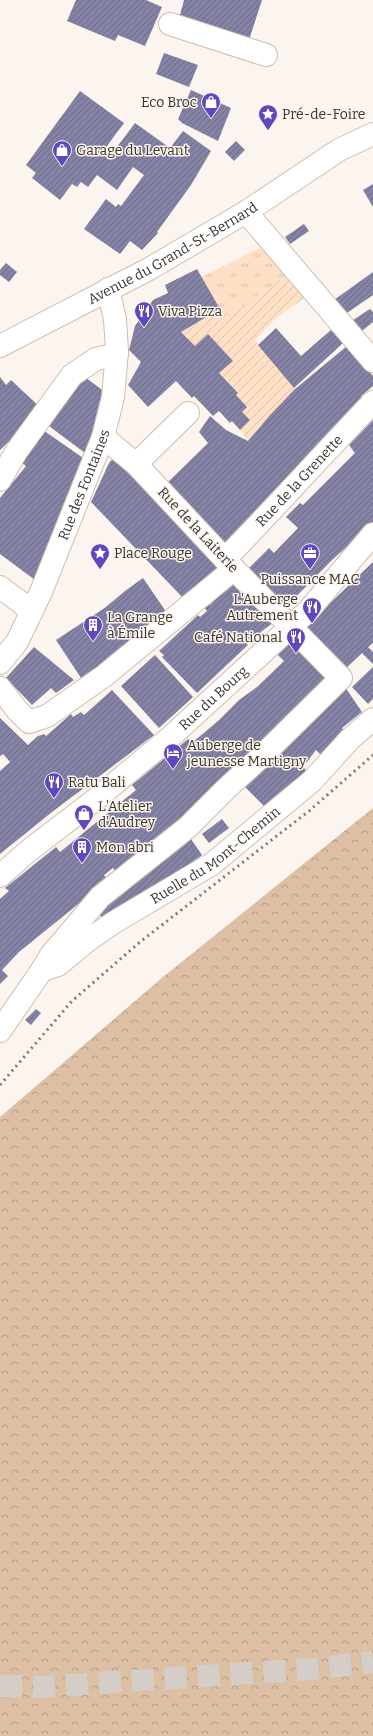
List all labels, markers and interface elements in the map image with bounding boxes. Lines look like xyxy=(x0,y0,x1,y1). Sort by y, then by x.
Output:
shop icon: Eco Broc xyxy=(200,91,222,119)
place label: Eco Broc xyxy=(141,94,197,111)
place icon: Pré-de-Foire xyxy=(257,103,279,131)
place label: Pré-de-Foire xyxy=(282,106,365,123)
shop icon: Garage du Levant xyxy=(51,139,73,167)
place label: Garage du Levant xyxy=(76,142,189,159)
street label: Avenue du Grand-St-Bernard xyxy=(85,198,261,308)
restaurant icon: Viva Pizza xyxy=(133,300,155,328)
place label: Viva Pizza xyxy=(158,303,222,320)
street label: Rue des Fontaines xyxy=(54,428,113,543)
street label: Rue de la Grenette xyxy=(252,431,346,530)
street label: Rue de la Laiterie xyxy=(154,484,242,576)
place icon: Place Rouge xyxy=(89,542,111,570)
office icon: Puissance MAC xyxy=(299,542,321,570)
place label: Place Rouge xyxy=(114,545,192,562)
place label: Puissance MAC xyxy=(261,571,359,588)
place label: L'Auberge Autrement xyxy=(226,591,298,624)
restaurant icon: L'Auberge Autrement xyxy=(301,596,323,624)
place label: La Grange à Émile xyxy=(107,609,173,642)
building icon: La Grange à Émile xyxy=(82,614,104,642)
restaurant icon: Café National xyxy=(285,626,307,654)
place label: Café National xyxy=(194,629,282,646)
street label: Rue du Bourg xyxy=(175,662,251,734)
place label: Auberge de jeunesse Martigny xyxy=(186,737,307,770)
hotel icon: Auberge de jeunesse Martigny xyxy=(162,742,184,770)
restaurant icon: Ratu Bali xyxy=(43,771,65,799)
place label: Ratu Bali xyxy=(68,774,126,791)
place label: L'Atelier d'Audrey xyxy=(98,798,156,831)
shop icon: L'Atelier d'Audrey xyxy=(73,803,95,831)
street label: Ruelle du Mont-Chemin xyxy=(147,803,283,907)
building icon: Mon abri xyxy=(71,836,93,864)
place label: Mon abri xyxy=(96,839,154,856)

